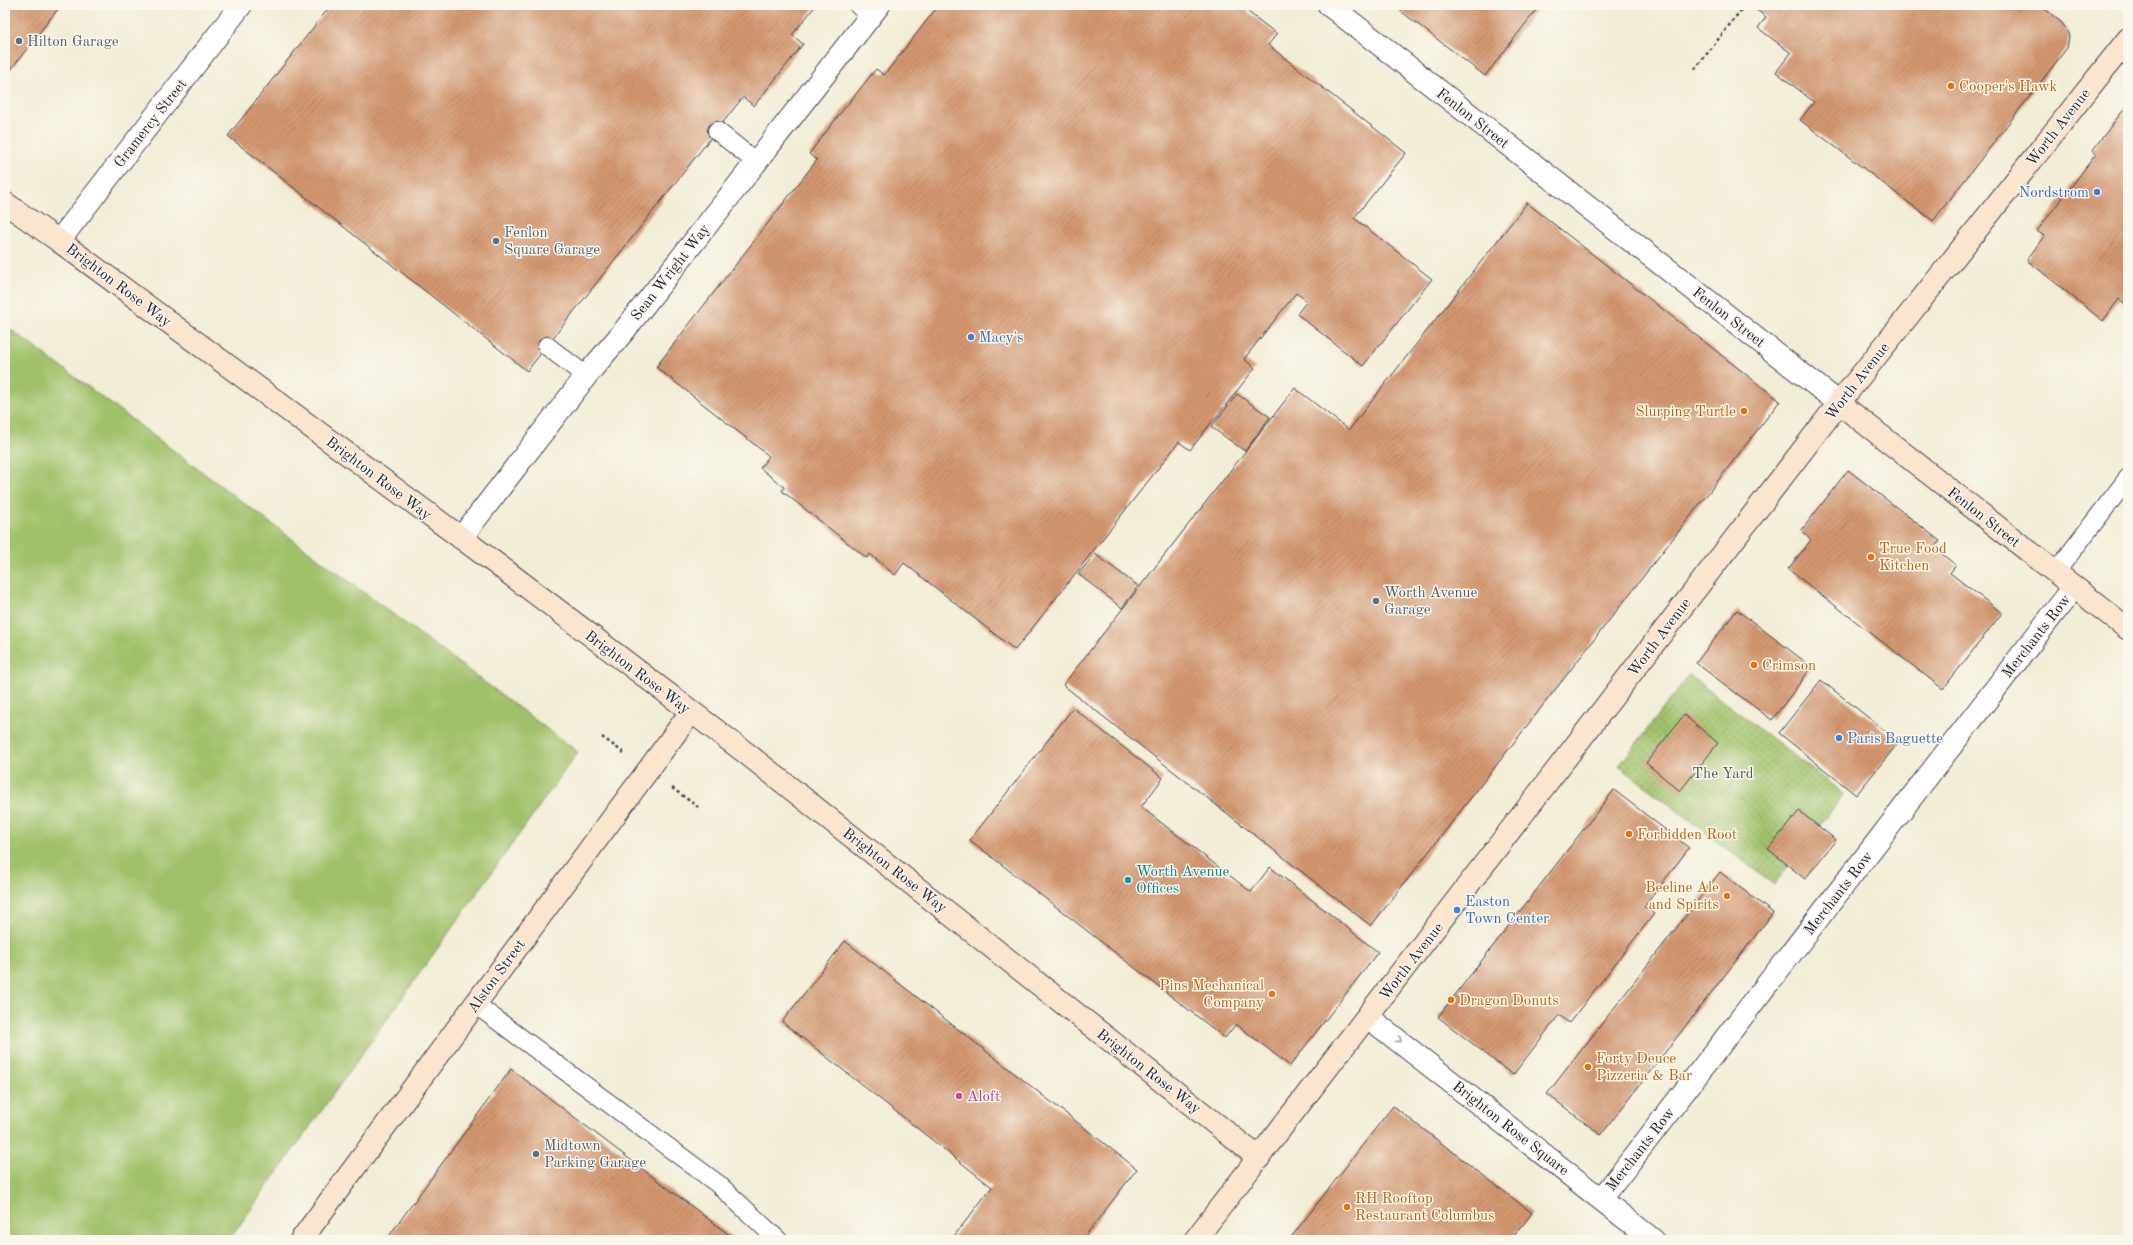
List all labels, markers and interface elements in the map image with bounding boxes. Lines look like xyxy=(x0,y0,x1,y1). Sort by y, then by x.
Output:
place label: Hilton Garage xyxy=(27,35,119,50)
marker: Hilton Garage xyxy=(14,36,24,46)
street label: Gramercy Street xyxy=(112,77,190,171)
place label: Cooper's Hawk xyxy=(1959,80,2058,95)
marker: Cooper's Hawk xyxy=(1946,81,1956,91)
street label: Fenlon Street xyxy=(1433,86,1511,152)
street label: Worth Avenue xyxy=(2025,86,2094,169)
place label: Nordstrom xyxy=(2019,186,2089,201)
marker: Nordstrom xyxy=(2092,187,2102,197)
street label: Sean Wright Way xyxy=(629,222,713,324)
place label: Fenlon Square Garage xyxy=(504,226,600,258)
marker: Fenlon Square Garage xyxy=(491,236,501,246)
street label: Brighton Rose Way xyxy=(63,242,174,331)
street label: Fenlon Street xyxy=(1689,285,1767,351)
place label: Macy's xyxy=(979,331,1024,346)
marker: Macy's xyxy=(966,332,976,342)
street label: Worth Avenue xyxy=(1824,340,1893,423)
place label: Slurping Turtle xyxy=(1635,405,1736,420)
marker: Slurping Turtle xyxy=(1739,406,1749,416)
street label: Brighton Rose Way xyxy=(323,435,434,524)
street label: Fenlon Street xyxy=(1944,485,2022,551)
place label: True Food Kitchen xyxy=(1879,542,1947,574)
marker: True Food Kitchen xyxy=(1866,552,1876,562)
place label: Worth Avenue Garage xyxy=(1384,586,1478,618)
street label: Merchants Row xyxy=(2000,592,2075,681)
marker: Worth Avenue Garage xyxy=(1371,596,1381,606)
street label: Worth Avenue xyxy=(1626,596,1694,680)
street label: Brighton Rose Way xyxy=(582,629,693,718)
place label: Crimson xyxy=(1762,659,1816,674)
marker: Crimson xyxy=(1749,660,1759,670)
place label: Paris Baguette xyxy=(1847,732,1943,747)
marker: Paris Baguette xyxy=(1834,733,1844,743)
park label: The Yard xyxy=(1692,767,1754,782)
street label: Brighton Rose Way xyxy=(839,826,949,916)
place label: Forbidden Root xyxy=(1637,828,1737,843)
marker: Forbidden Root xyxy=(1624,829,1634,839)
street label: Merchants Row xyxy=(1802,849,1877,938)
place label: Worth Avenue Offices xyxy=(1136,865,1230,897)
marker: Worth Avenue Offices xyxy=(1123,875,1133,885)
place label: Beeline Ale and Spirits xyxy=(1645,881,1719,913)
marker: Beeline Ale and Spirits xyxy=(1722,891,1732,901)
place label: Easton Town Center xyxy=(1465,895,1549,927)
marker: Easton Town Center xyxy=(1452,905,1462,915)
street label: Worth Avenue xyxy=(1378,920,1447,1003)
street label: Alston Street xyxy=(466,937,529,1016)
place label: Pins Mechanical Company xyxy=(1159,979,1264,1011)
marker: Pins Mechanical Company xyxy=(1267,989,1277,999)
place label: Dragon Donuts xyxy=(1459,994,1559,1009)
marker: Dragon Donuts xyxy=(1446,995,1456,1005)
street label: Brighton Rose Way xyxy=(1093,1027,1203,1117)
one-way arrow xyxy=(1394,1036,1401,1043)
place label: Forty Deuce Pizzeria & Bar xyxy=(1596,1052,1692,1084)
marker: Forty Deuce Pizzeria & Bar xyxy=(1583,1062,1593,1072)
street label: Brighton Rose Square xyxy=(1449,1079,1571,1179)
place label: Aloft xyxy=(967,1090,1000,1105)
marker: Aloft xyxy=(954,1091,964,1101)
street label: Merchants Row xyxy=(1604,1105,1679,1194)
place label: Midtown Parking Garage xyxy=(544,1139,646,1171)
marker: Midtown Parking Garage xyxy=(531,1149,541,1159)
place label: RH Rooftop Restaurant Columbus xyxy=(1355,1192,1495,1224)
marker: RH Rooftop Restaurant Columbus xyxy=(1342,1202,1352,1212)

